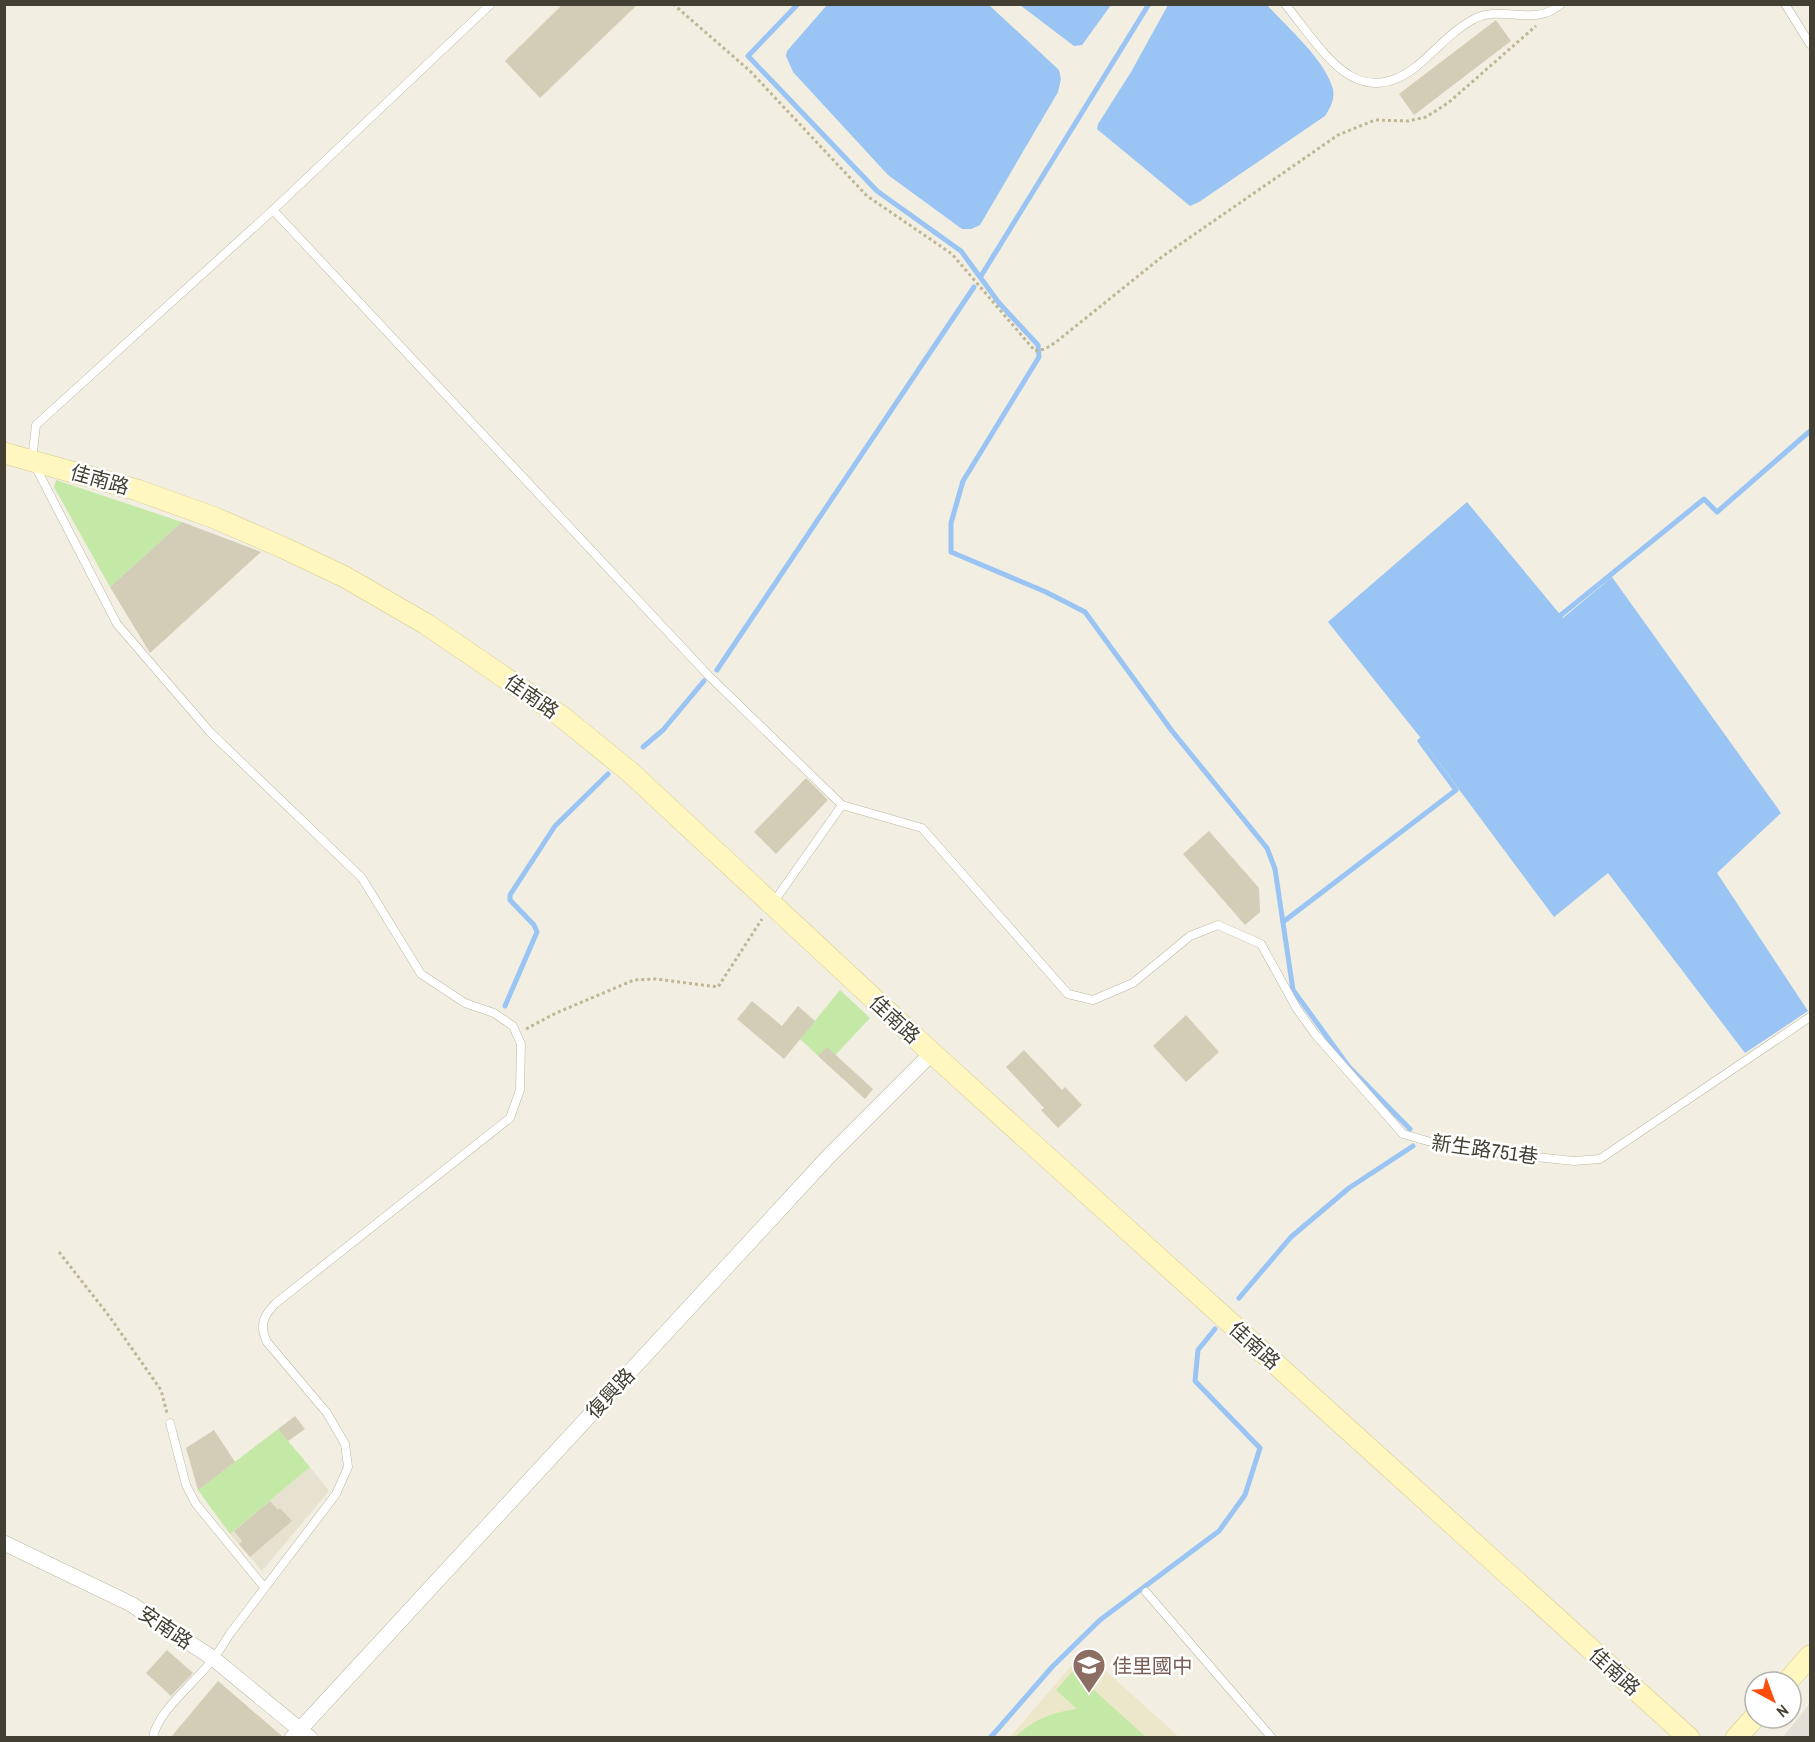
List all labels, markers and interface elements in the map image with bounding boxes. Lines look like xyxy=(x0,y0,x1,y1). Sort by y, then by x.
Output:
street label: 佳南路 xyxy=(67,458,133,500)
street label: 佳南路 xyxy=(500,668,564,724)
street label: 佳南路 xyxy=(864,989,926,1049)
street label: 新生路751巷 xyxy=(1430,1128,1540,1170)
street label: 佳南路 xyxy=(1224,1315,1286,1375)
street label: 復興路 xyxy=(580,1362,640,1424)
street label: 安南路 xyxy=(134,1599,198,1655)
street label: 佳南路 xyxy=(1584,1641,1646,1701)
school or university icon: 佳里國中 xyxy=(1071,1647,1107,1694)
place label: 佳里國中 xyxy=(1112,1652,1192,1679)
north arrow xyxy=(1743,1670,1803,1730)
text: N xyxy=(1772,1700,1794,1723)

